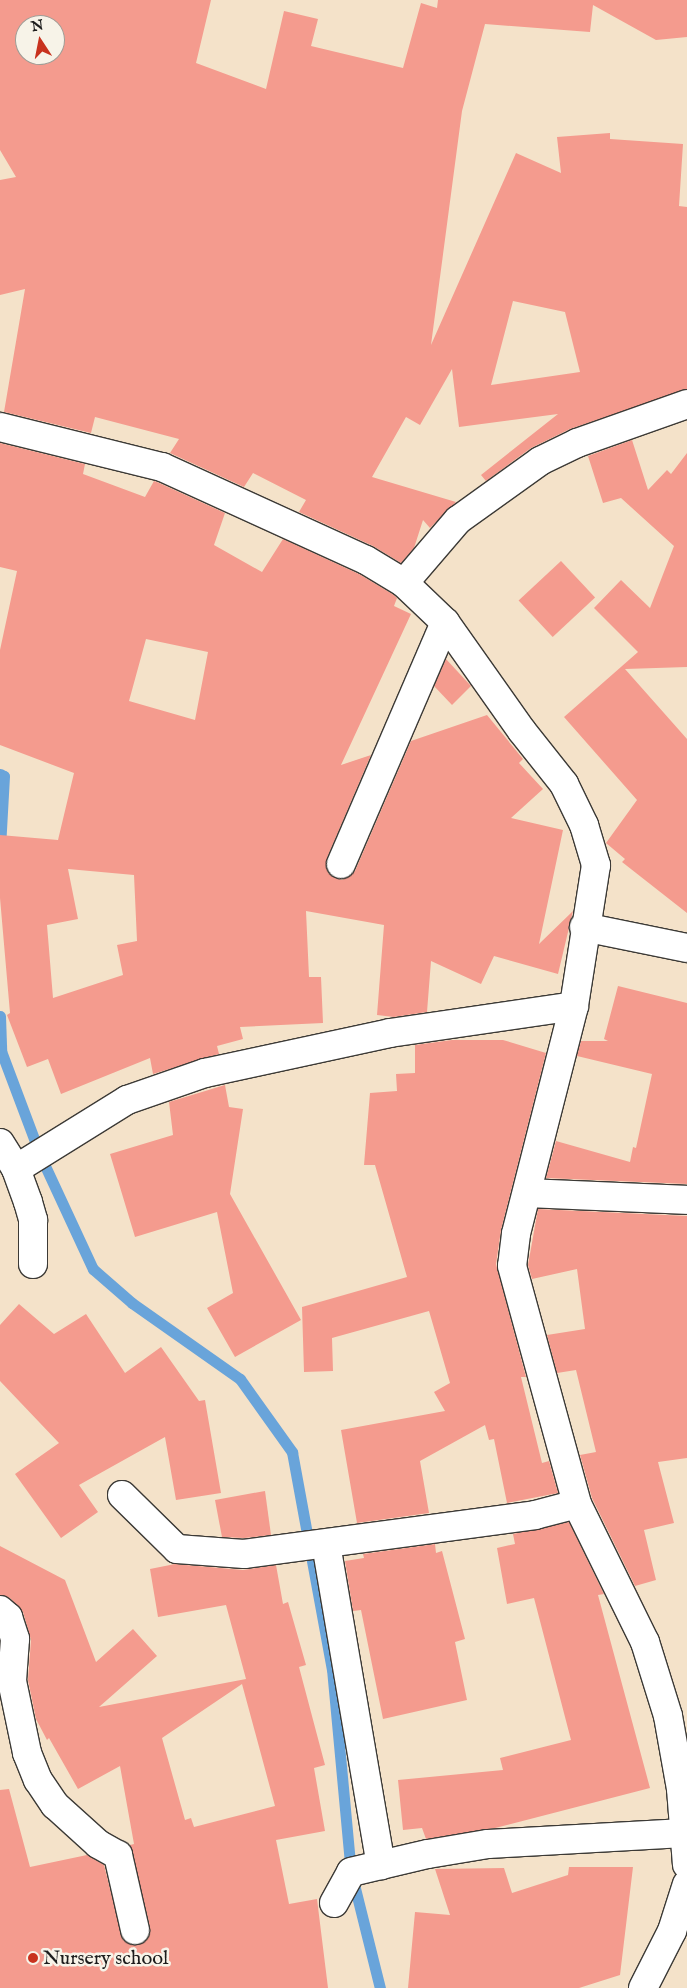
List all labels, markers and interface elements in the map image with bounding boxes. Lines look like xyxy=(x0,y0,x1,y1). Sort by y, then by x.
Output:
north arrow xyxy=(15,15,65,65)
text: N xyxy=(30,16,45,36)
place label: Nursery school xyxy=(43,1946,168,1970)
marker: Nursery school xyxy=(27,1952,39,1964)

